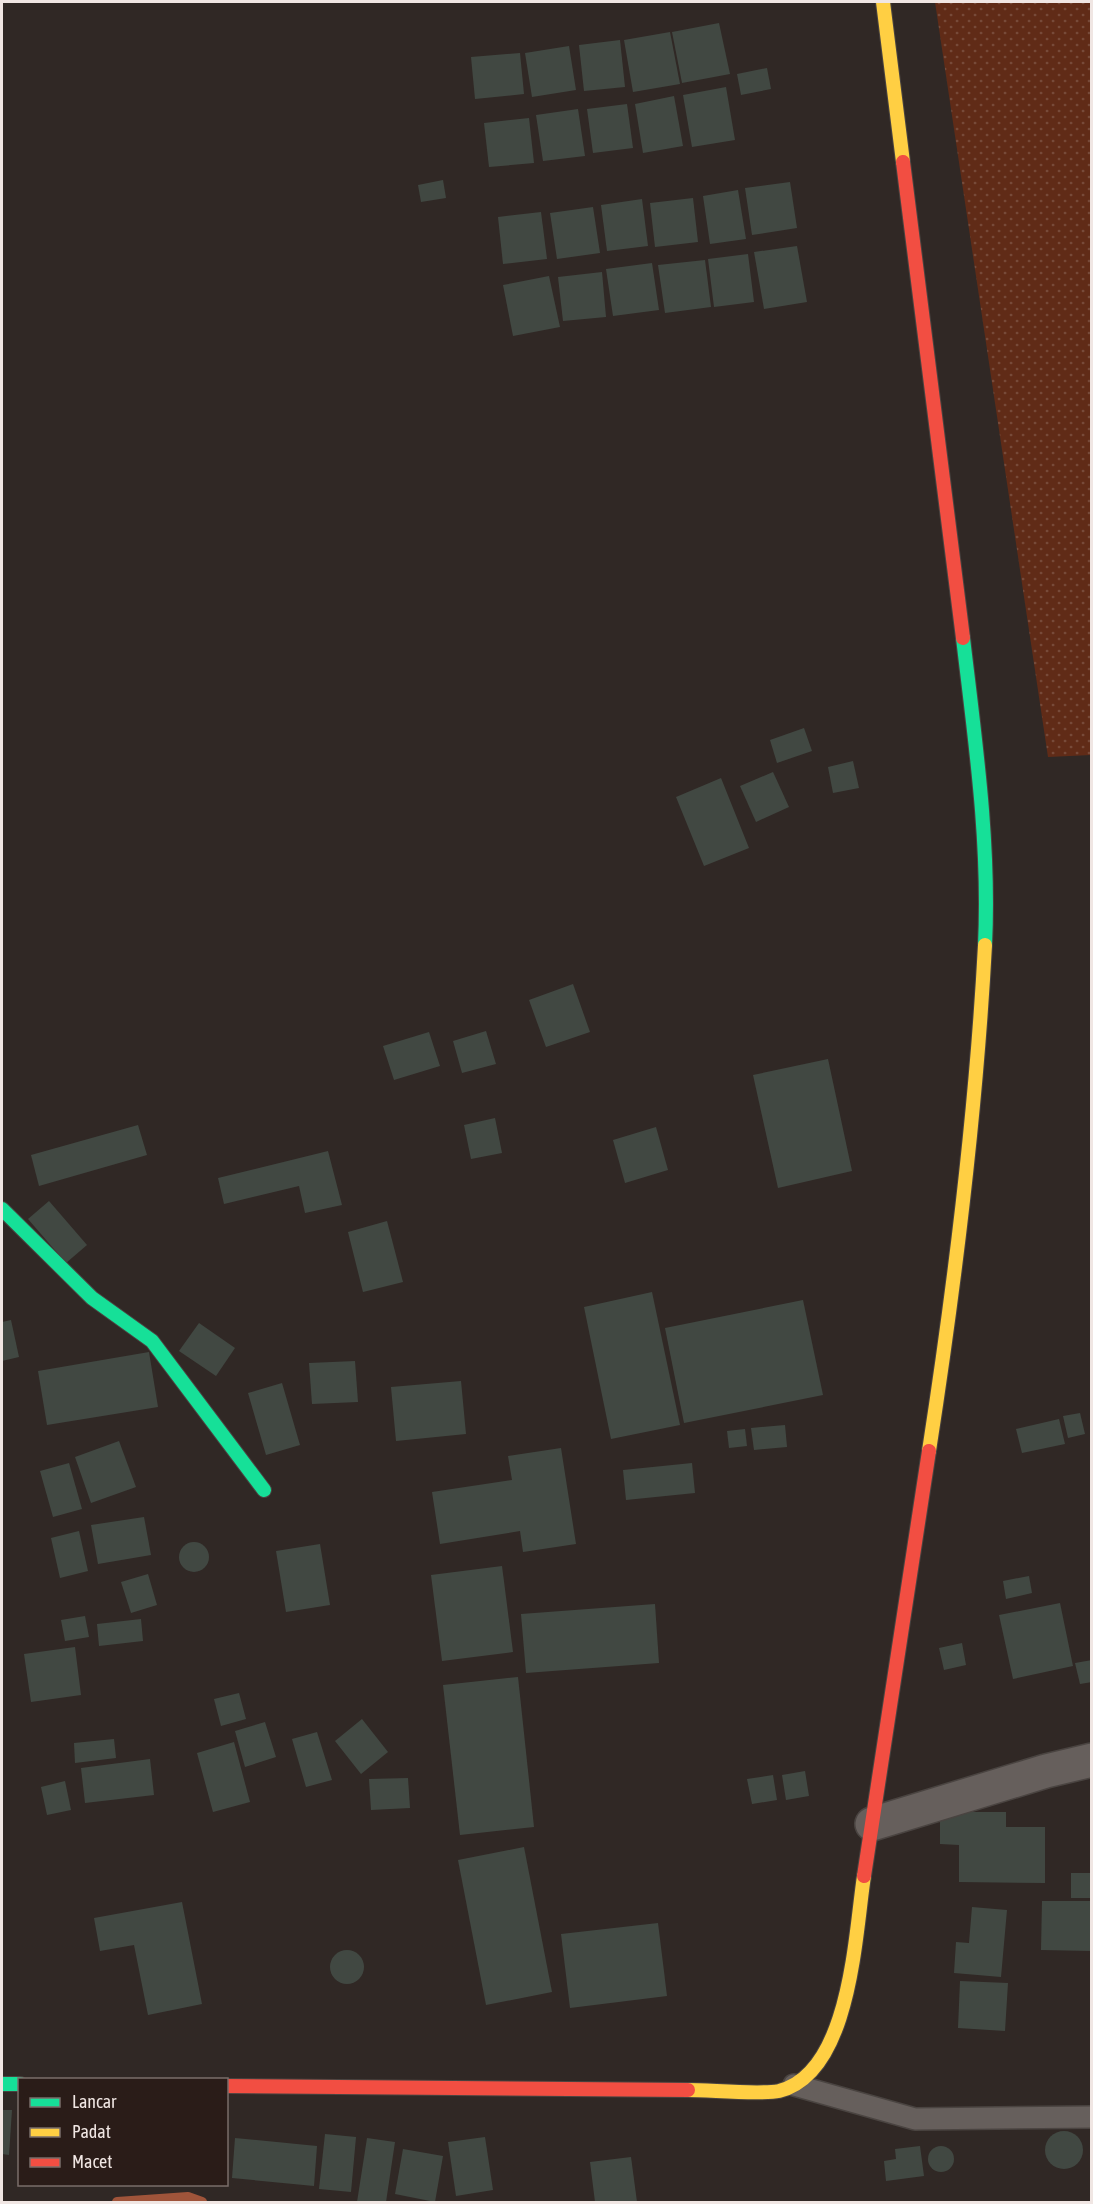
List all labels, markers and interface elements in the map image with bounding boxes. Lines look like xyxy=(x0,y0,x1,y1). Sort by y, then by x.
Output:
legend xyxy=(18,2078,228,2186)
text: Lancar xyxy=(72,2091,117,2112)
text: Padat xyxy=(72,2121,111,2142)
text: Macet xyxy=(72,2151,112,2172)

